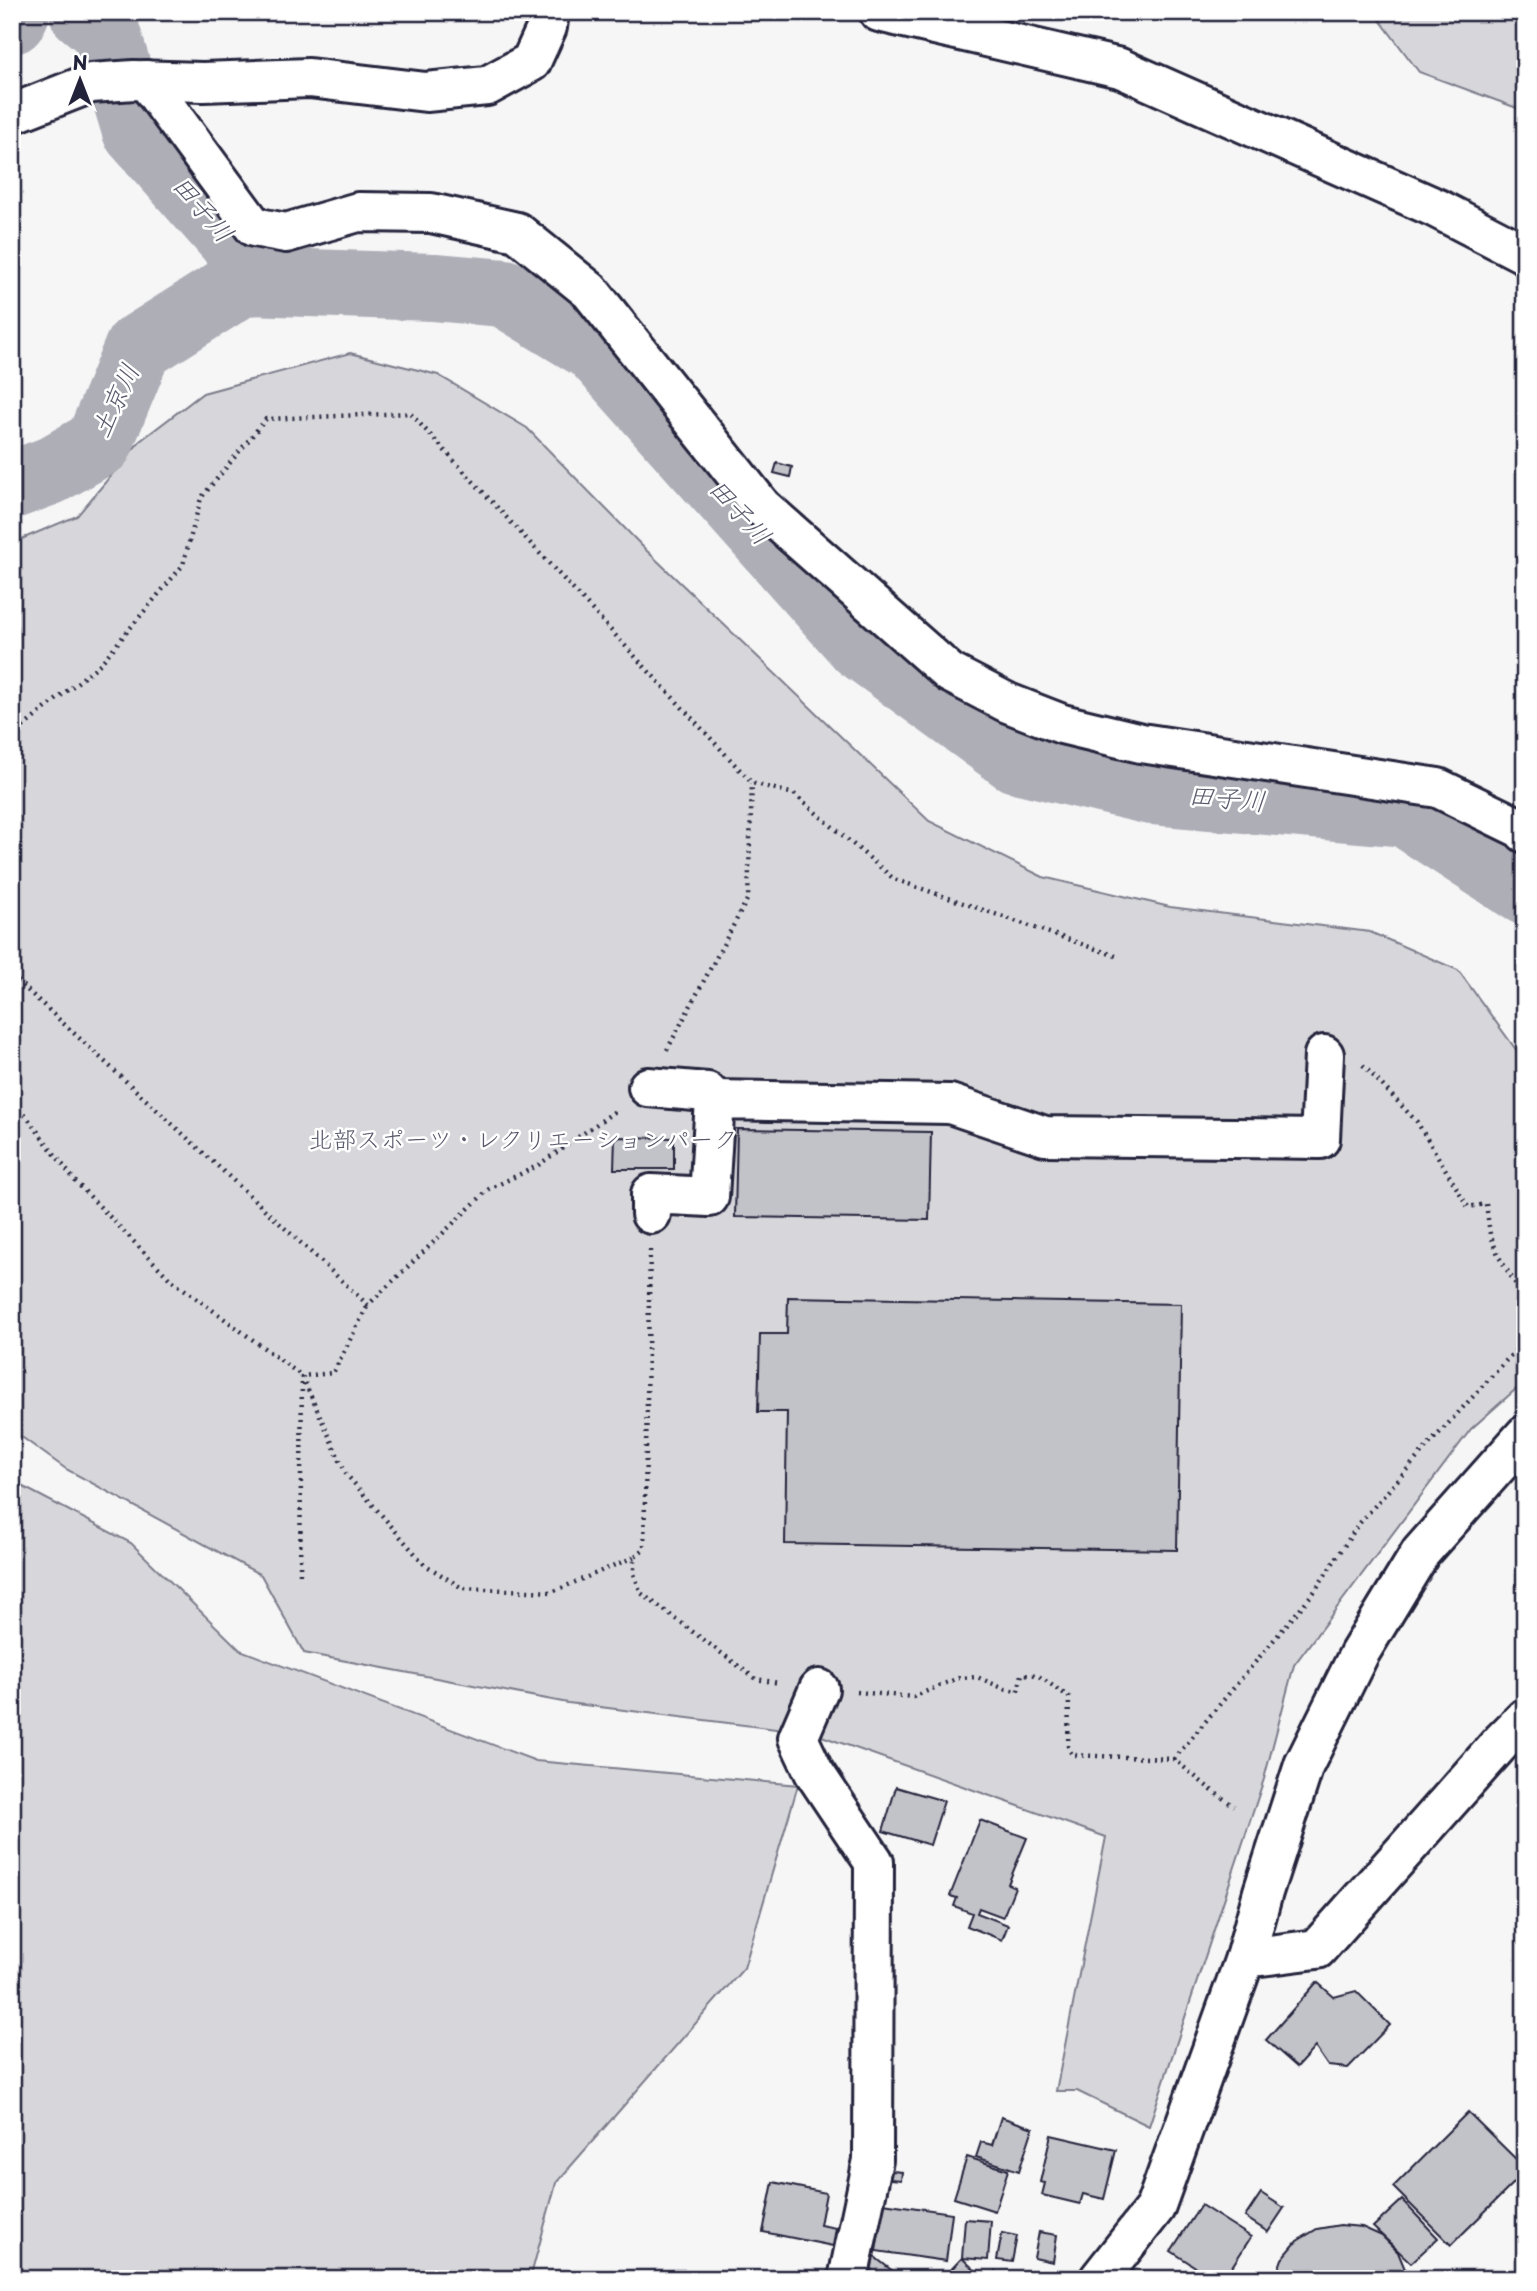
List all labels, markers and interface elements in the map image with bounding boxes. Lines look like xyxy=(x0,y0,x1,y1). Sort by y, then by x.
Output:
north arrow xyxy=(46,46,116,116)
text: N xyxy=(72,48,88,76)
water label: 田子川 xyxy=(164,166,244,250)
water label: 土京川 xyxy=(80,356,148,444)
water label: 田子川 xyxy=(700,469,782,553)
water label: 田子川 xyxy=(1186,774,1268,820)
park label: 北部スポーツ・レクリエーションパーク xyxy=(308,1120,738,1156)

